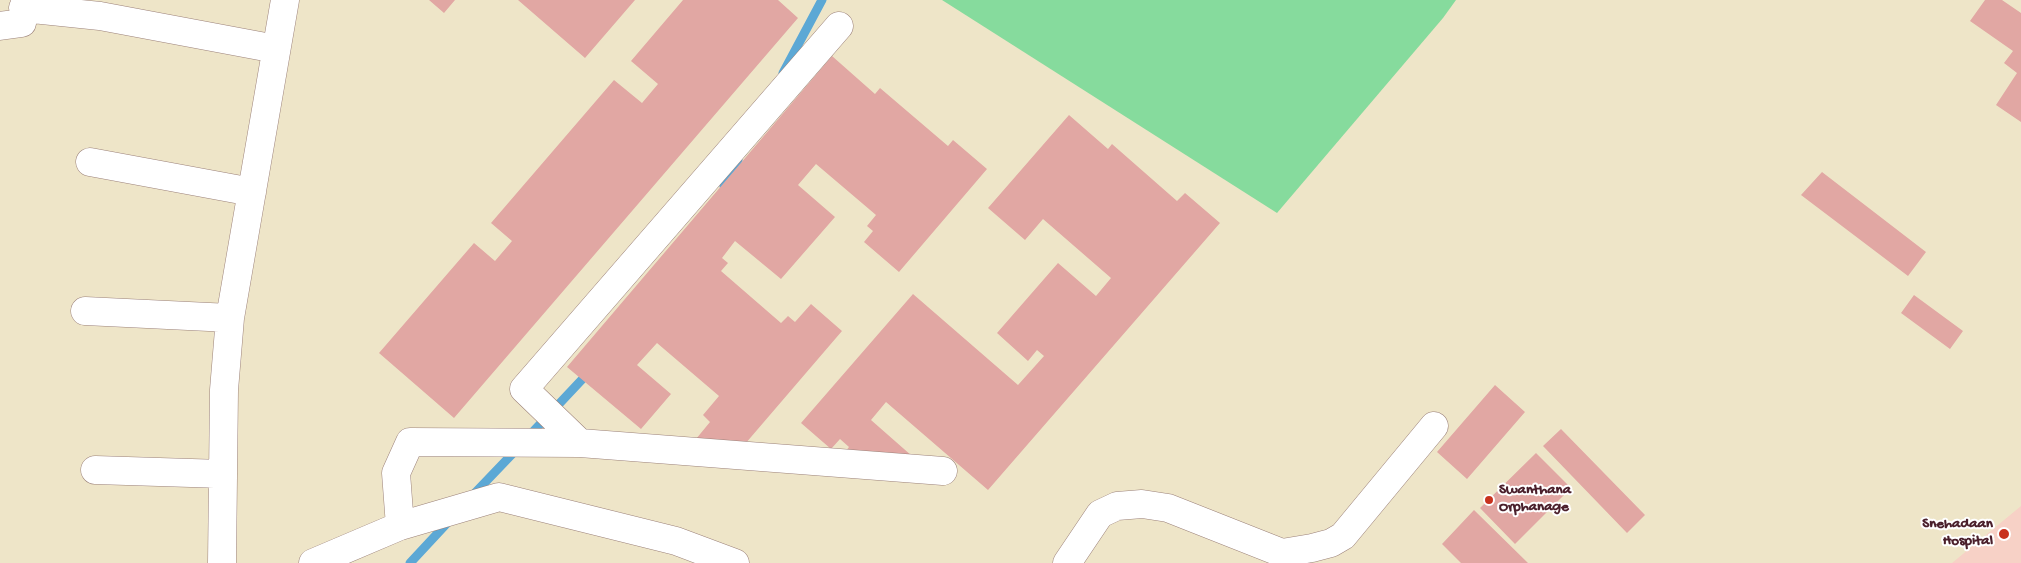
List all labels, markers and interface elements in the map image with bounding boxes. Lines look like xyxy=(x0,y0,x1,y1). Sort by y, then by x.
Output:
place label: Swanthana Orphanage xyxy=(1499,482,1571,517)
marker: Swanthana Orphanage xyxy=(1483,494,1495,506)
place label: Snehadaan Hospital xyxy=(1922,516,1993,551)
marker: Snehadaan Hospital xyxy=(1997,527,2011,541)

